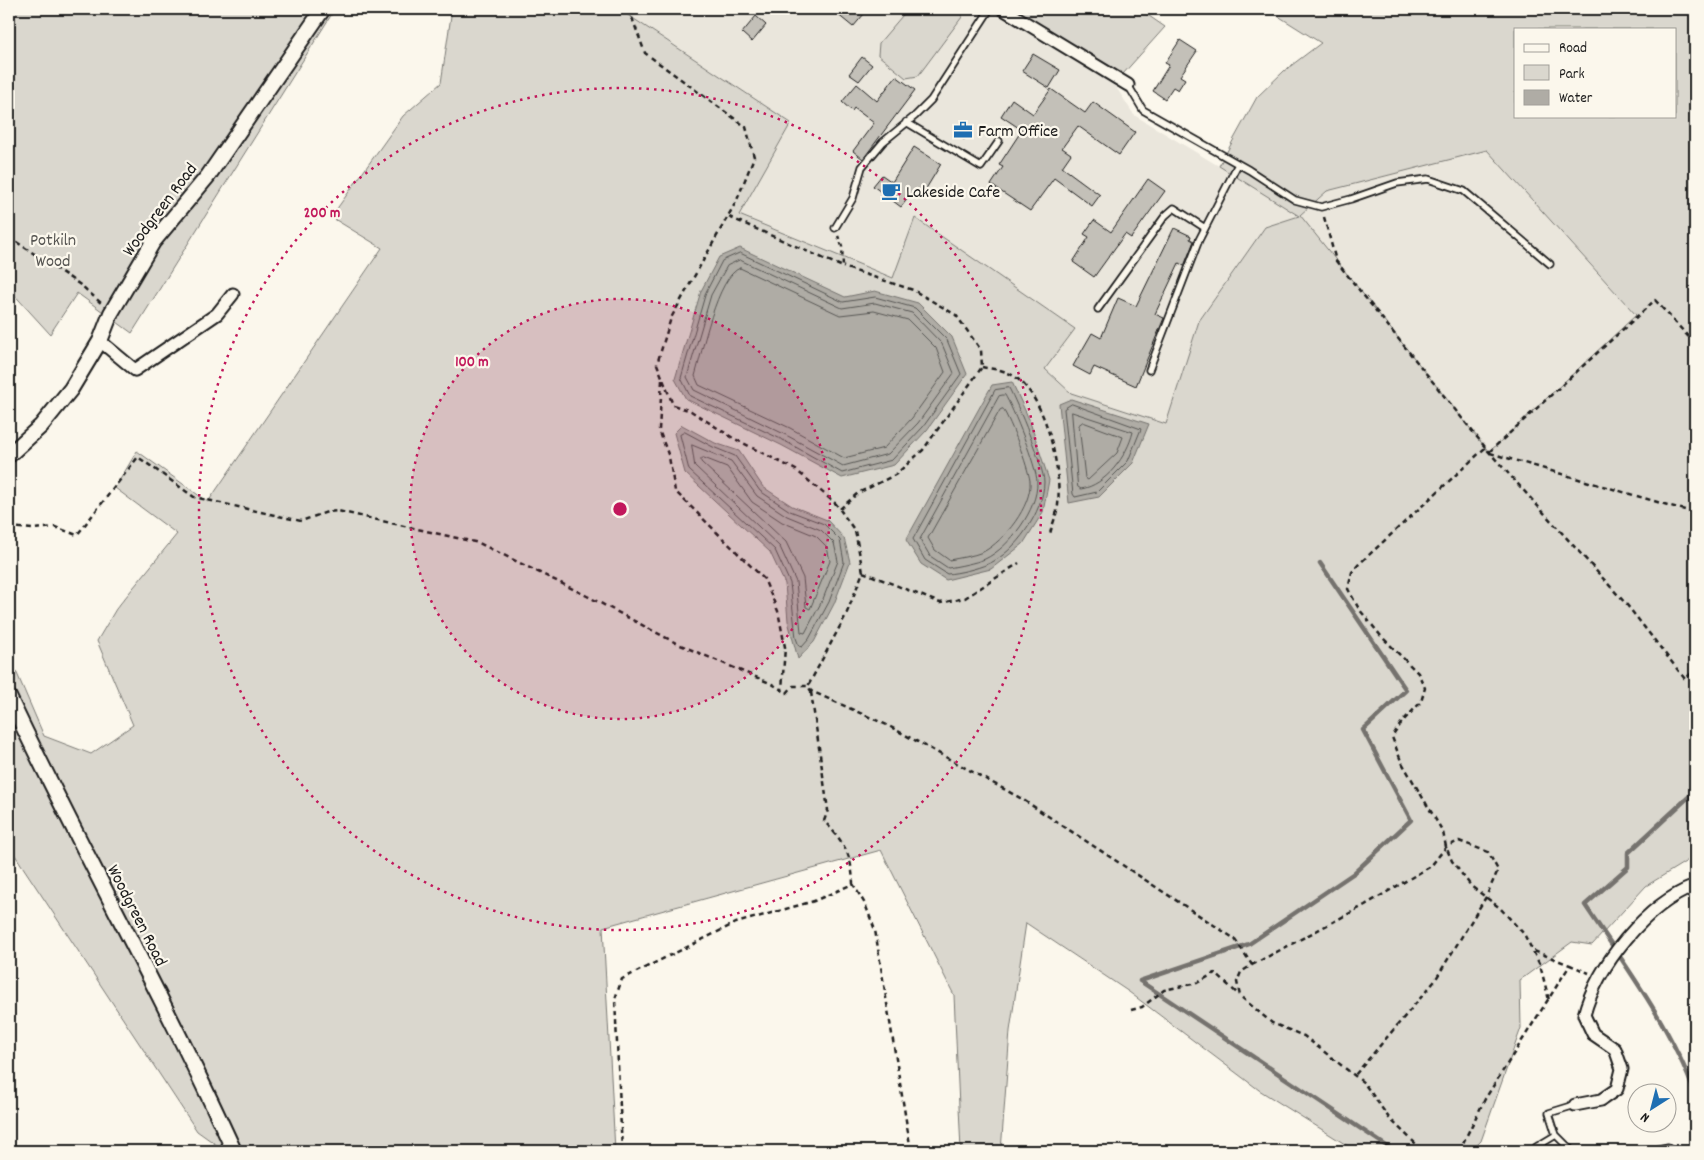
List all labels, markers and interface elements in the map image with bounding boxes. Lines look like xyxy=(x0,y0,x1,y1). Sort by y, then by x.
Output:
legend xyxy=(1514,28,1676,118)
text: Road xyxy=(1559,38,1587,60)
text: Park xyxy=(1559,64,1585,86)
text: Water xyxy=(1559,88,1593,110)
office icon: Farm Office xyxy=(952,119,974,141)
place label: Farm Office xyxy=(978,120,1058,145)
street label: Woodgreen Road xyxy=(118,159,204,262)
cafe icon: Lakeside Cafe xyxy=(880,180,902,202)
place label: Lakeside Cafe xyxy=(906,181,1000,206)
text: 200 m xyxy=(304,203,340,225)
park label: Potkiln Wood xyxy=(30,229,76,275)
text: 100 m xyxy=(455,352,489,374)
centre of rings xyxy=(611,500,629,518)
street label: Woodgreen Road xyxy=(99,861,172,971)
north arrow xyxy=(1626,1082,1676,1132)
text: N xyxy=(1637,1107,1654,1127)

